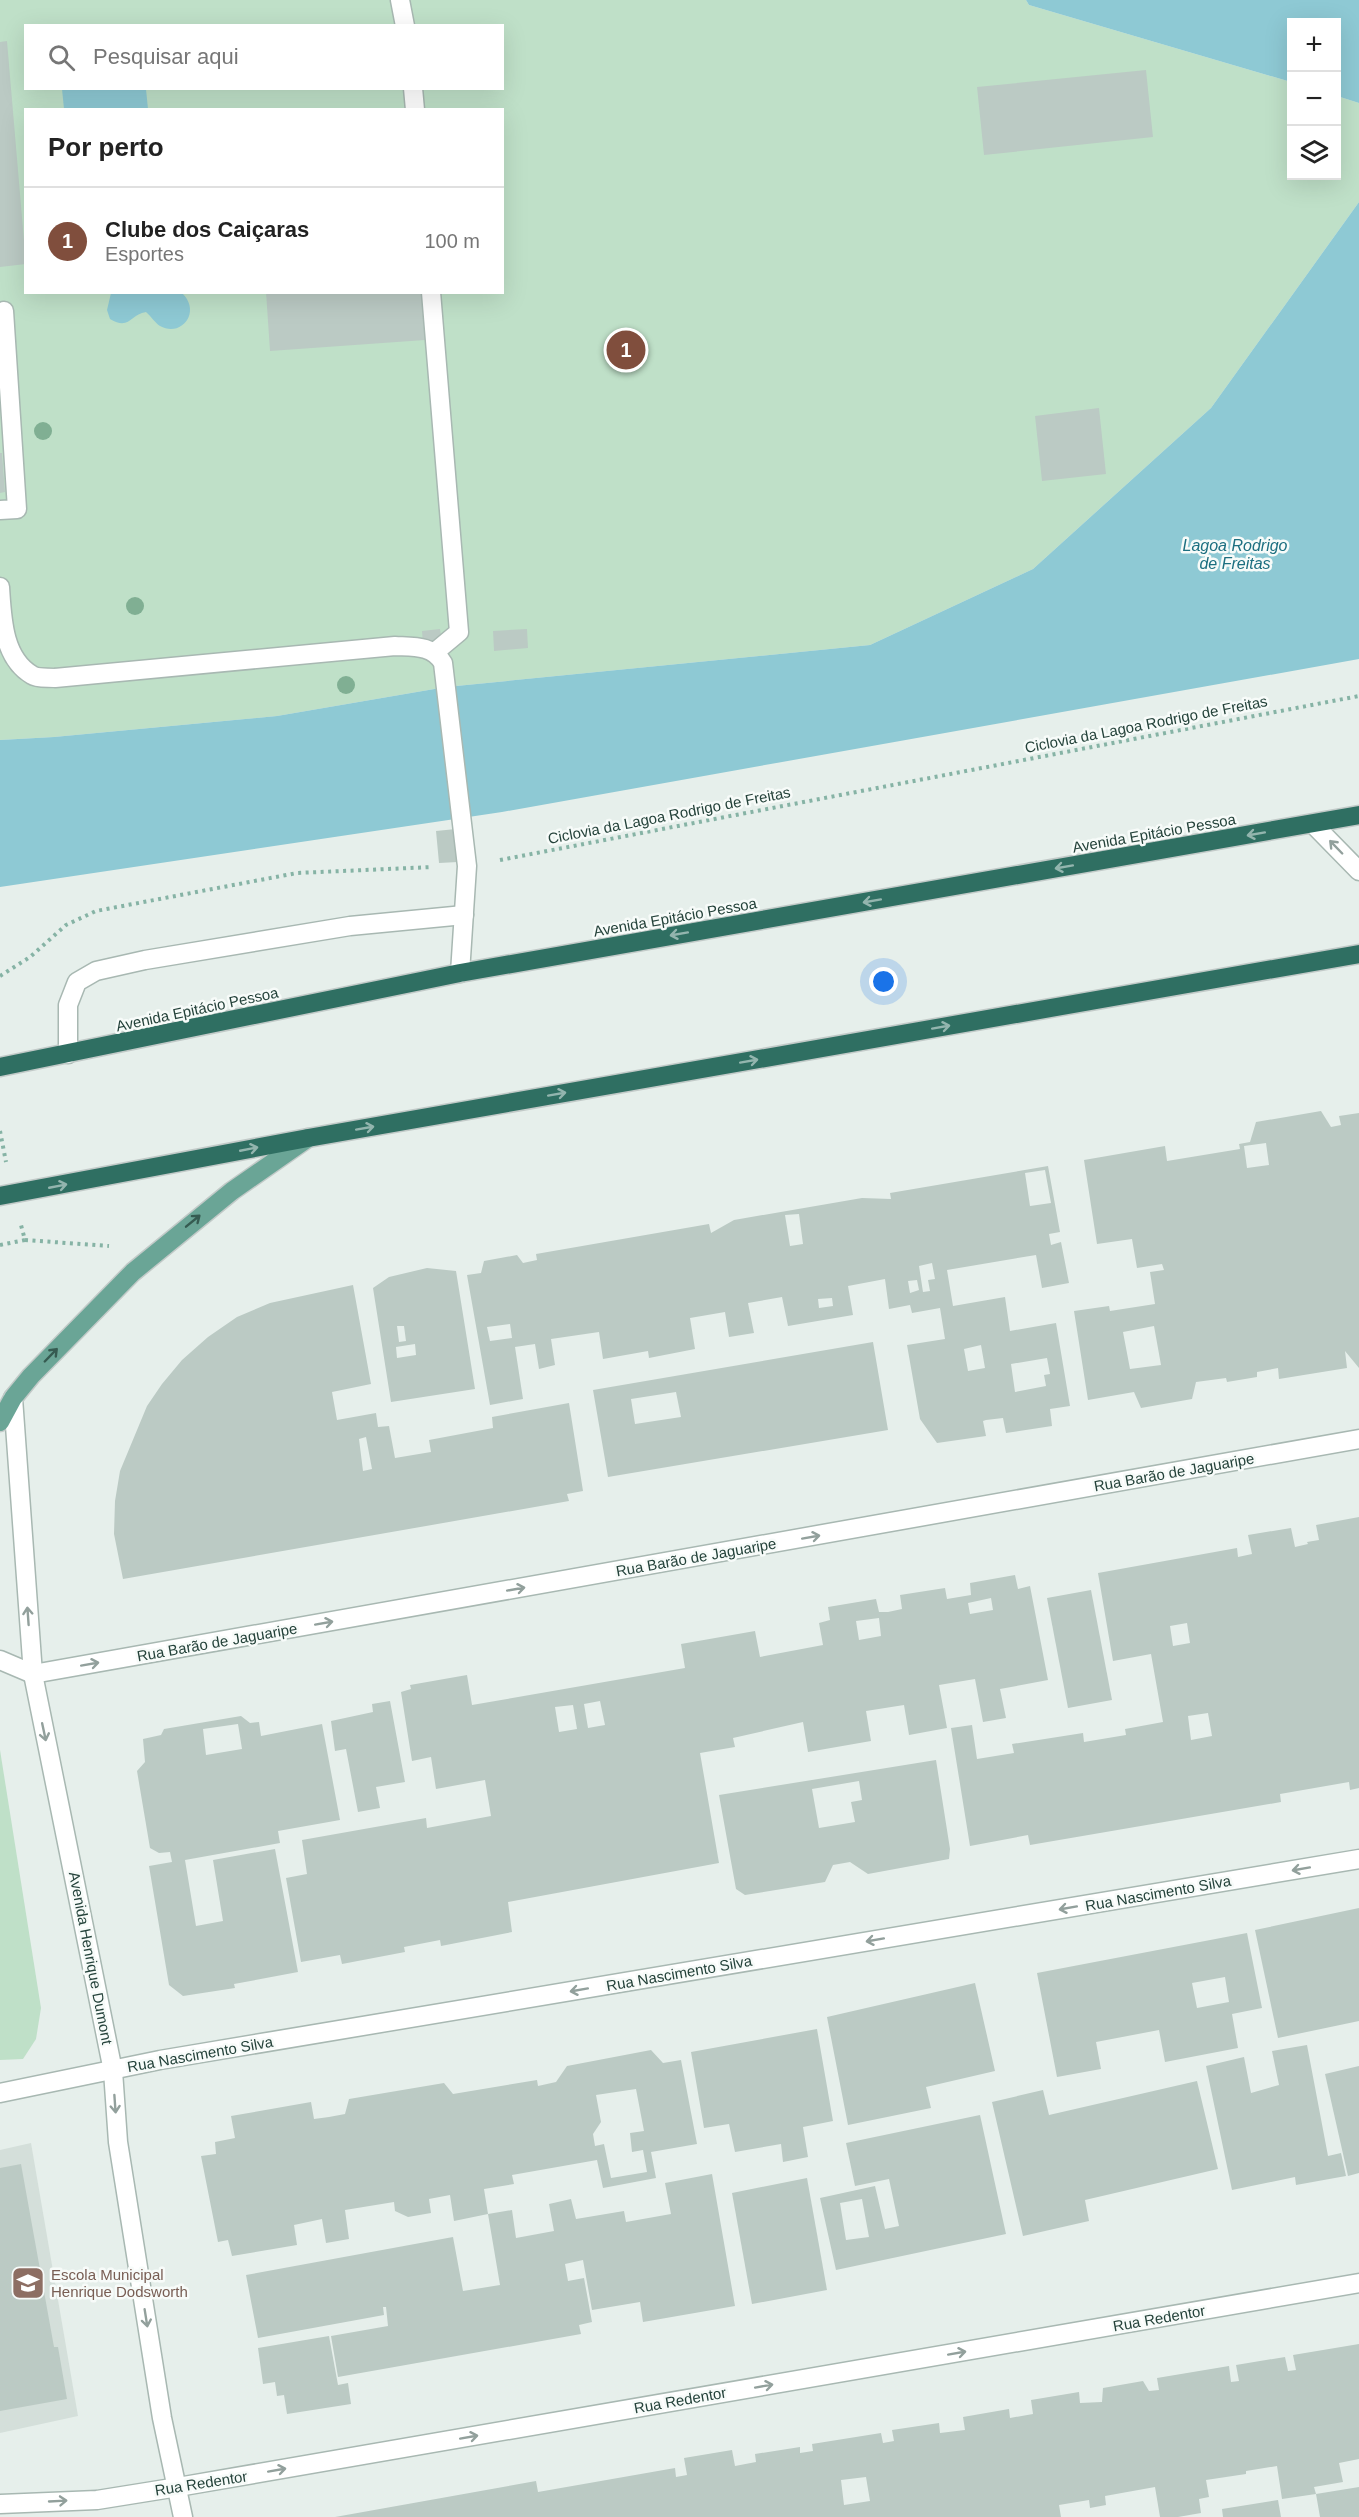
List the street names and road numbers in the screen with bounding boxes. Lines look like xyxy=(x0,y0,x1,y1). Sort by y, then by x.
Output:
street label: Ciclovia da Lagoa Rodrigo de Freitas xyxy=(1023,692,1269,756)
street label: Ciclovia da Lagoa Rodrigo de Freitas xyxy=(546,783,792,847)
street label: Avenida Epitácio Pessoa xyxy=(1071,810,1238,856)
street label: Avenida Epitácio Pessoa xyxy=(592,894,759,940)
street label: Avenida Epitácio Pessoa xyxy=(114,983,280,1035)
street label: Rua Barão de Jaguaripe xyxy=(1092,1450,1256,1494)
street label: Rua Barão de Jaguaripe xyxy=(614,1535,778,1579)
street label: Rua Barão de Jaguaripe xyxy=(135,1620,299,1664)
street label: Avenida Henrique Dumont xyxy=(66,1870,116,2047)
street label: Rua Nascimento Silva xyxy=(1084,1872,1233,1914)
street label: Rua Nascimento Silva xyxy=(605,1952,754,1994)
street label: Rua Nascimento Silva xyxy=(126,2033,275,2075)
street label: Rua Redentor xyxy=(1112,2302,1206,2334)
street label: Rua Redentor xyxy=(633,2384,727,2416)
street label: Rua Redentor xyxy=(154,2467,248,2499)

